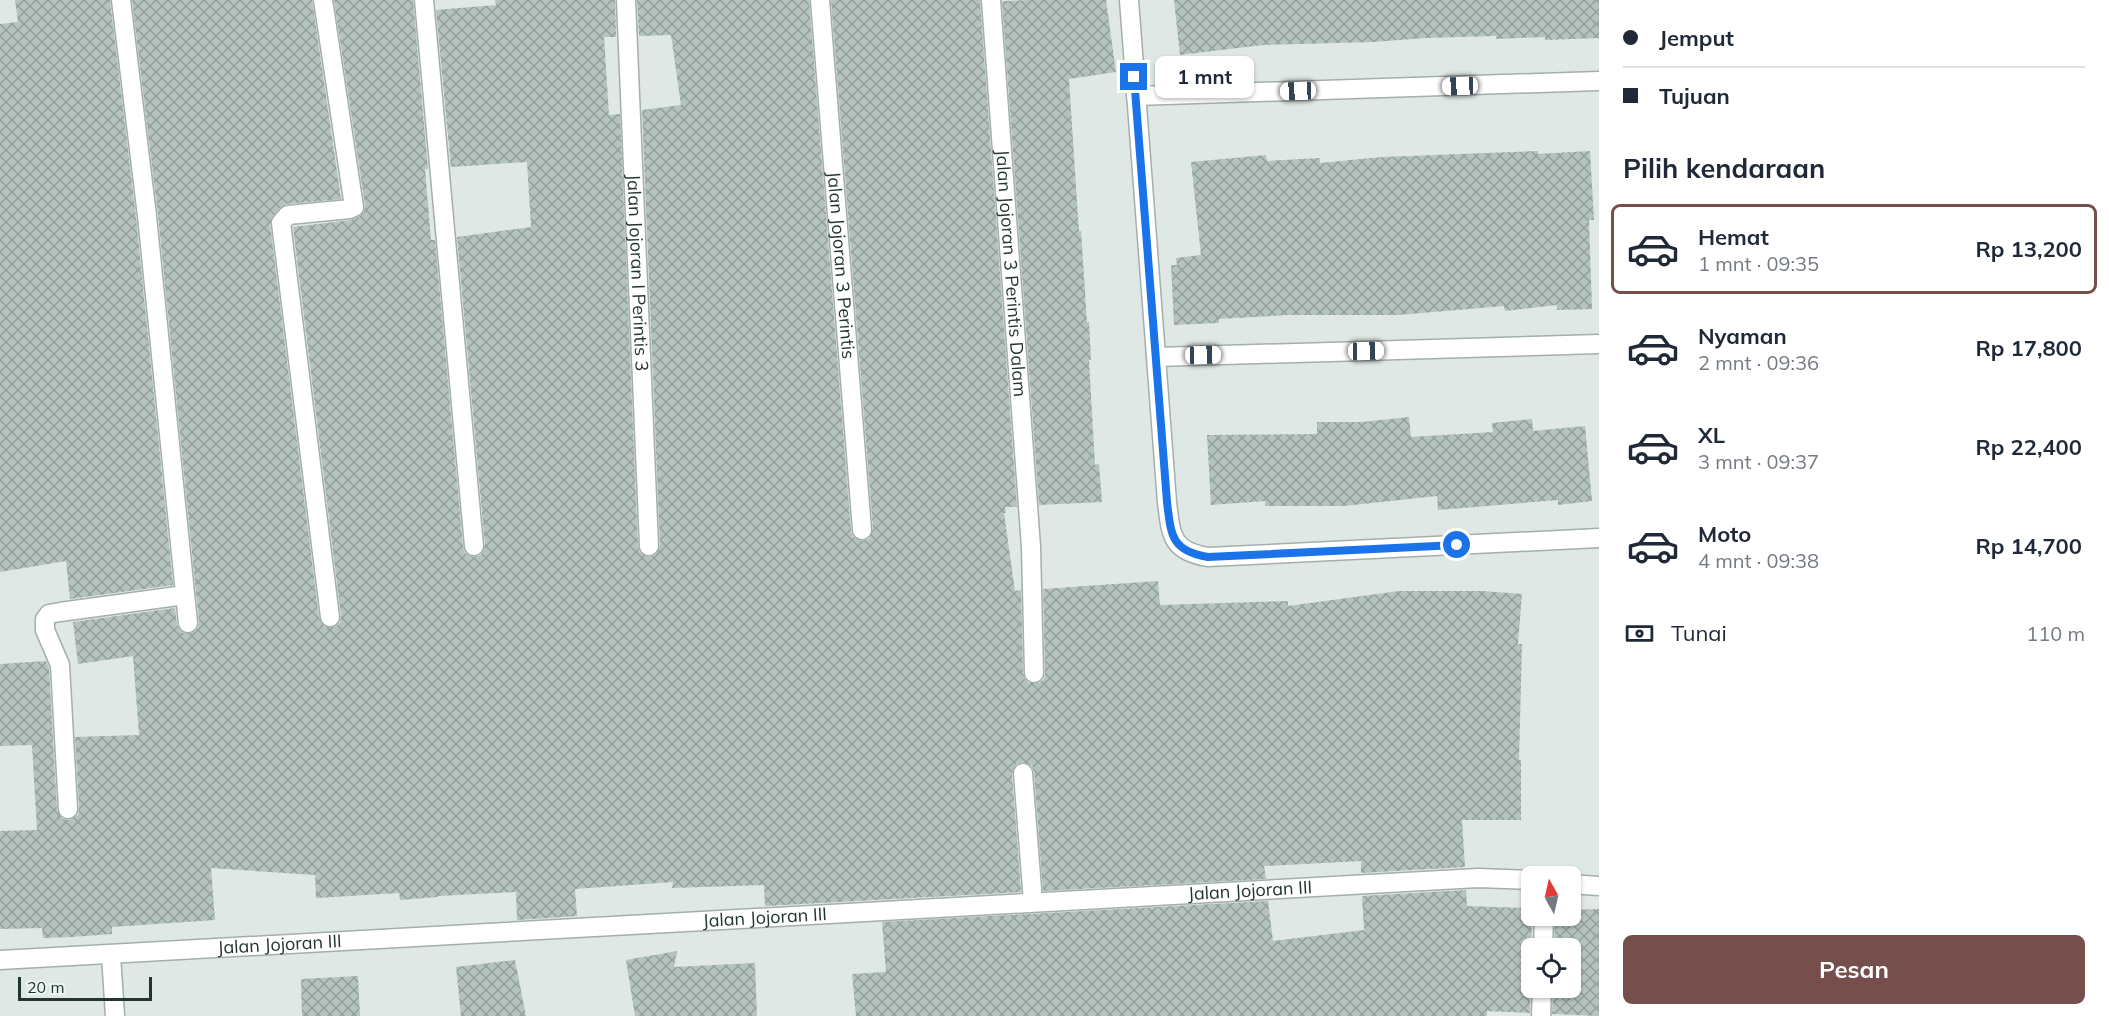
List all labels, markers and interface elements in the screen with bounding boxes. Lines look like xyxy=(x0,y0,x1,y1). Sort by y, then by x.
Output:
text: Jemput xyxy=(1659,24,1734,52)
callout: 1 mnt xyxy=(1155,56,1254,98)
route end xyxy=(1120,63,1147,90)
text: 1 mnt xyxy=(1177,64,1232,89)
car xyxy=(1442,76,1478,96)
car xyxy=(1280,81,1316,101)
text: Tujuan xyxy=(1659,82,1730,110)
street label: Jalan Jojoran 3 Perintis Dalam xyxy=(991,149,1032,398)
text: Pilih kendaraan xyxy=(1623,151,1825,185)
street label: Jalan Jojoran 3 Perintis xyxy=(823,170,860,360)
street label: Jalan Jojoran I Perintis 3 xyxy=(622,174,654,372)
icon: car xyxy=(1626,222,1680,276)
text: Hemat xyxy=(1698,223,1769,251)
text: Rp 13,200 xyxy=(1975,235,2082,263)
text: 1 mnt · 09:35 xyxy=(1698,251,1819,276)
icon: car xyxy=(1626,321,1680,375)
text: Nyaman xyxy=(1698,322,1787,350)
text: Rp 17,800 xyxy=(1975,334,2082,362)
car xyxy=(1348,342,1384,360)
car xyxy=(1185,346,1221,364)
text: 2 mnt · 09:36 xyxy=(1698,350,1819,375)
icon: car xyxy=(1626,420,1680,474)
text: XL xyxy=(1698,421,1725,449)
text: Rp 22,400 xyxy=(1975,433,2082,461)
text: 3 mnt · 09:37 xyxy=(1698,449,1819,474)
icon: car xyxy=(1626,519,1680,573)
text: Moto xyxy=(1698,520,1751,548)
route start xyxy=(1443,531,1470,558)
text: Rp 14,700 xyxy=(1975,532,2082,560)
text: 4 mnt · 09:38 xyxy=(1698,548,1819,573)
icon: cash xyxy=(1623,617,1656,650)
text: Tunai xyxy=(1671,619,1727,647)
text: 110 m xyxy=(2026,621,2085,646)
north arrow xyxy=(1521,866,1581,926)
map controls xyxy=(1521,866,1581,998)
street label: Jalan Jojoran III xyxy=(1187,875,1313,905)
street label: Jalan Jojoran III xyxy=(702,902,828,932)
street label: Jalan Jojoran III xyxy=(217,929,342,959)
button: Pesan xyxy=(1623,935,2085,1004)
button: locate xyxy=(1521,938,1581,998)
scale bar xyxy=(18,974,152,1002)
text: 20 m xyxy=(27,977,64,997)

